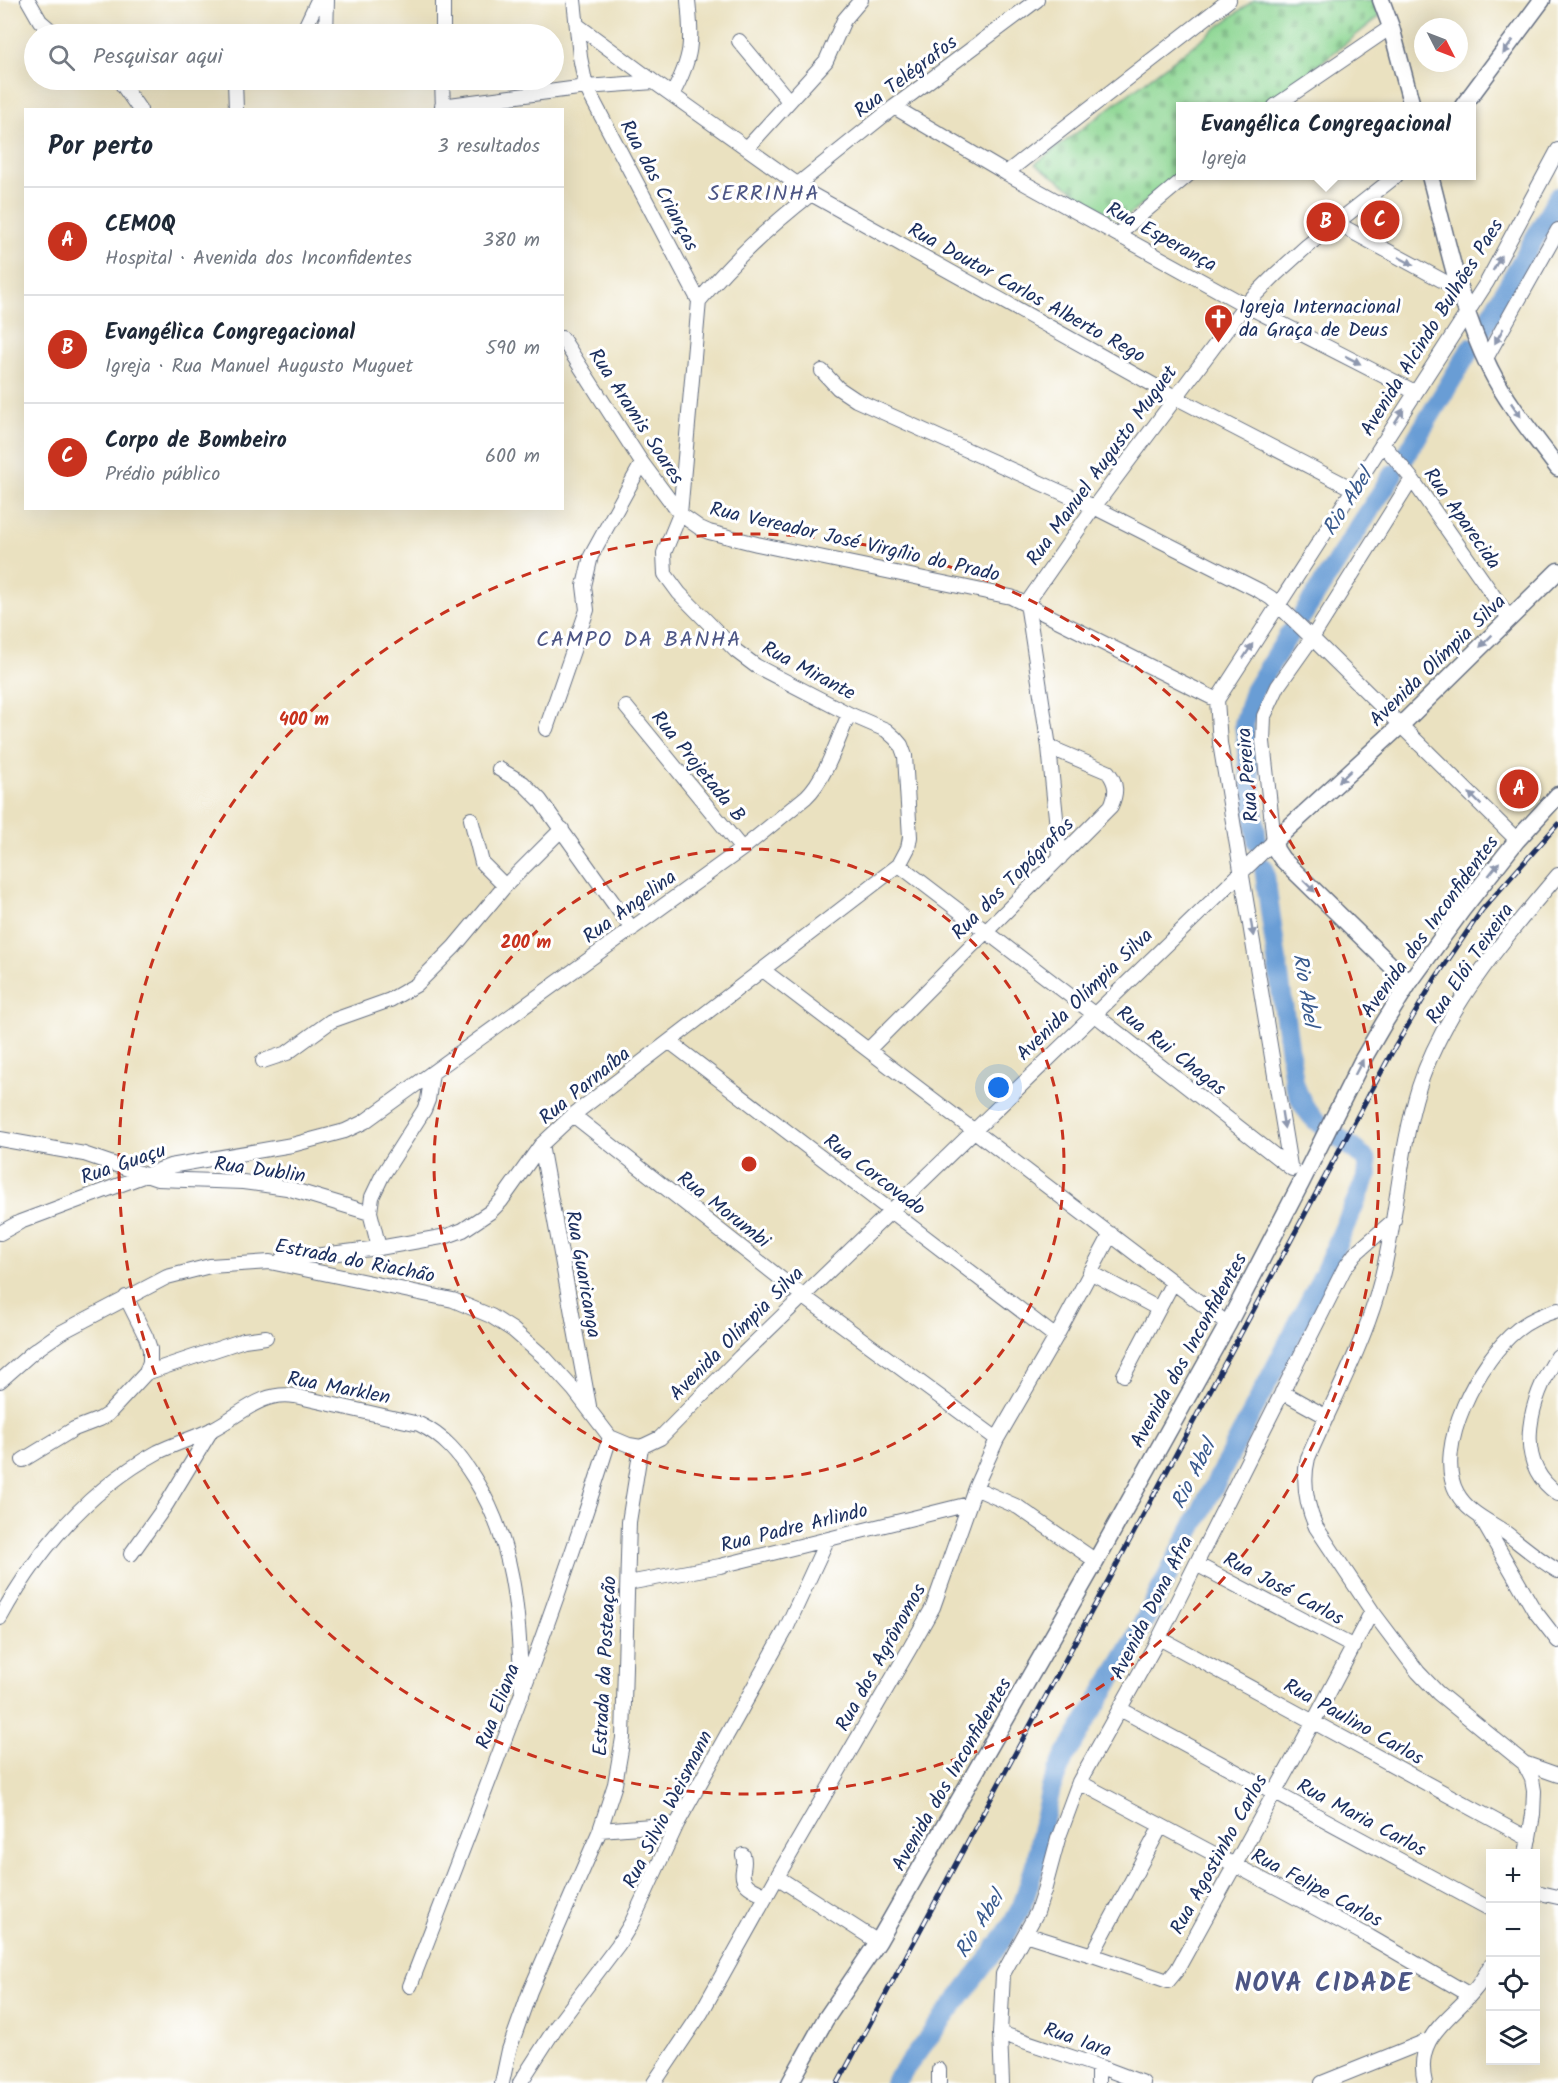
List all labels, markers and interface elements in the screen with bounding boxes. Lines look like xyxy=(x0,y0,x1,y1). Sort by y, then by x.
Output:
north arrow xyxy=(1414,18,1468,72)
search box xyxy=(24,24,564,90)
street label: Rua Telégrafos xyxy=(848,28,965,127)
text: Pesquisar aqui xyxy=(93,40,223,75)
one-way arrow xyxy=(1502,40,1514,55)
icon: search xyxy=(45,41,78,74)
popup xyxy=(1176,102,1476,180)
text: Evangélica Congregacional xyxy=(1201,108,1451,143)
street label: Rua das Crianças xyxy=(610,114,707,258)
text: Por perto xyxy=(48,126,153,168)
text: 3 resultados xyxy=(437,131,540,163)
text: Igreja xyxy=(1201,143,1247,175)
district label: SERRINHA xyxy=(708,177,820,212)
street label: Rua Esperança xyxy=(1100,194,1222,281)
pin: C xyxy=(1360,198,1400,242)
pin: B xyxy=(1306,200,1346,244)
text: CEMOQ xyxy=(105,208,175,243)
street label: Avenida Alcindo Bulhões Paes xyxy=(1353,213,1513,443)
street label: Rua Doutor Carlos Alberto Rego xyxy=(901,215,1151,373)
text: A xyxy=(61,225,74,257)
text: 380 m xyxy=(483,225,540,257)
text: Hospital · Avenida dos Inconfidentes xyxy=(105,243,412,275)
one-way arrow xyxy=(1492,254,1502,271)
one-way arrow xyxy=(1397,256,1414,266)
place label: Igreja Internacional da Graça de Deus xyxy=(1239,292,1401,347)
church icon: Igreja Internacional da Graça de Deus xyxy=(1202,302,1234,344)
text: Evangélica Congregacional xyxy=(105,316,355,351)
one-way arrow xyxy=(1494,328,1504,345)
text: B xyxy=(61,333,74,365)
text: 590 m xyxy=(486,333,540,365)
street label: Rua Aramis Soares xyxy=(579,342,692,492)
text: Igreja · Rua Manuel Augusto Muguet xyxy=(105,351,413,383)
one-way arrow xyxy=(1345,355,1362,365)
street label: Rua Manuel Augusto Muguet xyxy=(1019,359,1187,573)
one-way arrow xyxy=(1510,401,1522,417)
one-way arrow xyxy=(1393,409,1405,425)
text: Corpo de Bombeiro xyxy=(105,424,287,459)
text: C xyxy=(61,441,74,473)
text: 600 m xyxy=(485,441,540,473)
text: Prédio público xyxy=(105,459,220,491)
water label: Rio Abel xyxy=(1314,460,1384,543)
street label: Rua Aparecida xyxy=(1414,461,1508,577)
street label: Rua Vereador José Virgílio do Prado xyxy=(706,494,1003,592)
street label: Avenida Olímpia Silva xyxy=(1363,587,1514,735)
district label: CAMPO DA BANHA xyxy=(536,623,742,658)
street label: Rua Mirante xyxy=(755,634,861,710)
one-way arrow xyxy=(1479,634,1493,648)
one-way arrow xyxy=(1243,643,1254,659)
street label: Rua Projetada B xyxy=(642,704,753,830)
text: 400 m xyxy=(279,706,329,735)
street label: Rua Pereira xyxy=(1229,726,1269,824)
pin: A xyxy=(1500,766,1538,812)
one-way arrow xyxy=(1338,769,1353,782)
one-way arrow xyxy=(1469,792,1483,806)
street label: Rua dos Topógrafos xyxy=(944,810,1083,948)
street label: Avenida dos Inconfidentes xyxy=(1353,829,1508,1025)
one-way arrow xyxy=(1487,861,1500,877)
street label: Rua Angelina xyxy=(576,862,684,953)
one-way arrow xyxy=(1301,879,1316,893)
street label: Rua Elói Teixeira xyxy=(1418,897,1523,1031)
one-way arrow xyxy=(1248,919,1257,938)
street label: Avenida Olímpia Silva xyxy=(1010,921,1161,1069)
text: 200 m xyxy=(501,929,552,958)
water label: Rio Abel xyxy=(1282,951,1327,1033)
street label: Rua Rui Chagas xyxy=(1109,998,1233,1105)
street label: Rua Parnaíba xyxy=(532,1039,638,1134)
one-way arrow xyxy=(1354,1058,1364,1075)
your location xyxy=(984,1073,1013,1102)
one-way arrow xyxy=(1279,1111,1288,1130)
street label: Rua Corcovado xyxy=(816,1126,932,1225)
street label: Rua Guaçu xyxy=(77,1135,171,1194)
street label: Rua Dublin xyxy=(212,1149,308,1193)
centre of rings xyxy=(739,1154,759,1174)
street label: Rua Morumbi xyxy=(669,1164,777,1258)
street label: Rua Guaricanga xyxy=(555,1208,609,1341)
street label: Estrada do Riachão xyxy=(272,1231,437,1293)
street label: Avenida dos Inconfidentes xyxy=(1123,1247,1257,1454)
street label: Avenida Olímpia Silva xyxy=(662,1259,812,1409)
street label: Rua Marklen xyxy=(284,1363,393,1415)
water label: Rio Abel xyxy=(1163,1431,1227,1515)
street label: Rua Padre Arlindo xyxy=(717,1495,871,1563)
street label: Avenida Dona Afra xyxy=(1103,1530,1203,1686)
street label: Rua José Carlos xyxy=(1217,1544,1350,1635)
street label: Estrada da Posteação xyxy=(585,1575,627,1757)
street label: Rua dos Agrônomos xyxy=(828,1578,936,1738)
street label: Rua Eliana xyxy=(468,1659,530,1754)
street label: Rua Paulino Carlos xyxy=(1277,1671,1430,1775)
street label: Avenida dos Inconfidentes xyxy=(884,1672,1022,1878)
street label: Rua Silvio Weismann xyxy=(615,1725,722,1895)
street label: Rua Agostinho Carlos xyxy=(1162,1768,1277,1941)
street label: Rua Maria Carlos xyxy=(1290,1771,1432,1867)
street label: Rua Felipe Carlos xyxy=(1245,1841,1388,1937)
map controls xyxy=(1486,1849,1540,2065)
button: + xyxy=(1486,1849,1540,1903)
water label: Rio Abel xyxy=(947,1882,1016,1965)
button: − xyxy=(1486,1903,1540,1957)
button: locate xyxy=(1486,1957,1540,2011)
district label: NOVA CIDADE xyxy=(1235,1963,1413,2005)
button: layers xyxy=(1486,2011,1540,2065)
street label: Rua Iara xyxy=(1039,2014,1116,2067)

